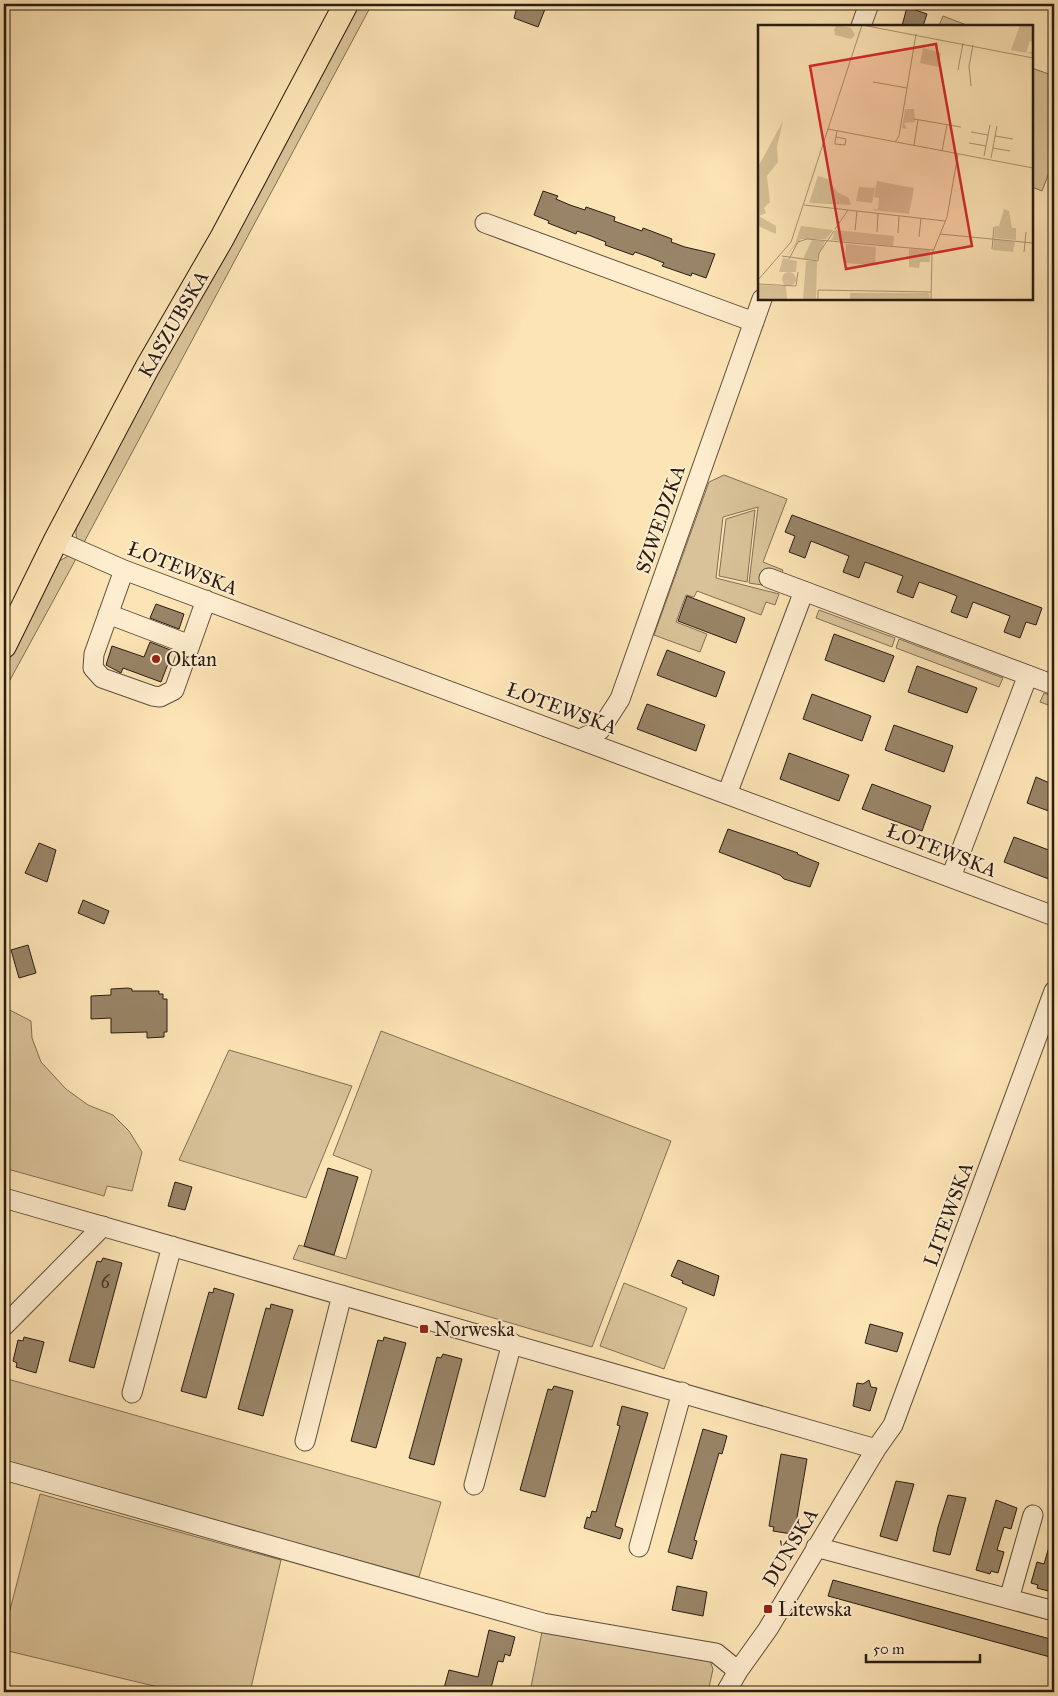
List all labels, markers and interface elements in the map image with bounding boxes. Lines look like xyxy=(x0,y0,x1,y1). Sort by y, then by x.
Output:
inset map xyxy=(758,25,1033,300)
street label: KASZUBSKA xyxy=(133,266,214,382)
street label: SZWEDZKA xyxy=(630,461,690,576)
street label: ŁOTEWSKA xyxy=(125,536,242,600)
place label: Oktan xyxy=(166,647,217,671)
marker: Oktan xyxy=(150,653,162,665)
street label: ŁOTEWSKA xyxy=(503,677,621,739)
street label: ŁOTEWSKA xyxy=(884,818,1001,882)
street label: LITEWSKA xyxy=(918,1158,978,1269)
house number: 6 xyxy=(100,1271,110,1293)
place label: Norweska xyxy=(434,1317,515,1341)
marker: Norweska xyxy=(418,1323,430,1335)
street label: DUŃSKA xyxy=(755,1502,823,1591)
place label: Litewska xyxy=(778,1597,852,1621)
marker: Litewska xyxy=(762,1603,774,1615)
scale bar xyxy=(866,1631,979,1663)
text: 50 m xyxy=(873,1640,905,1658)

